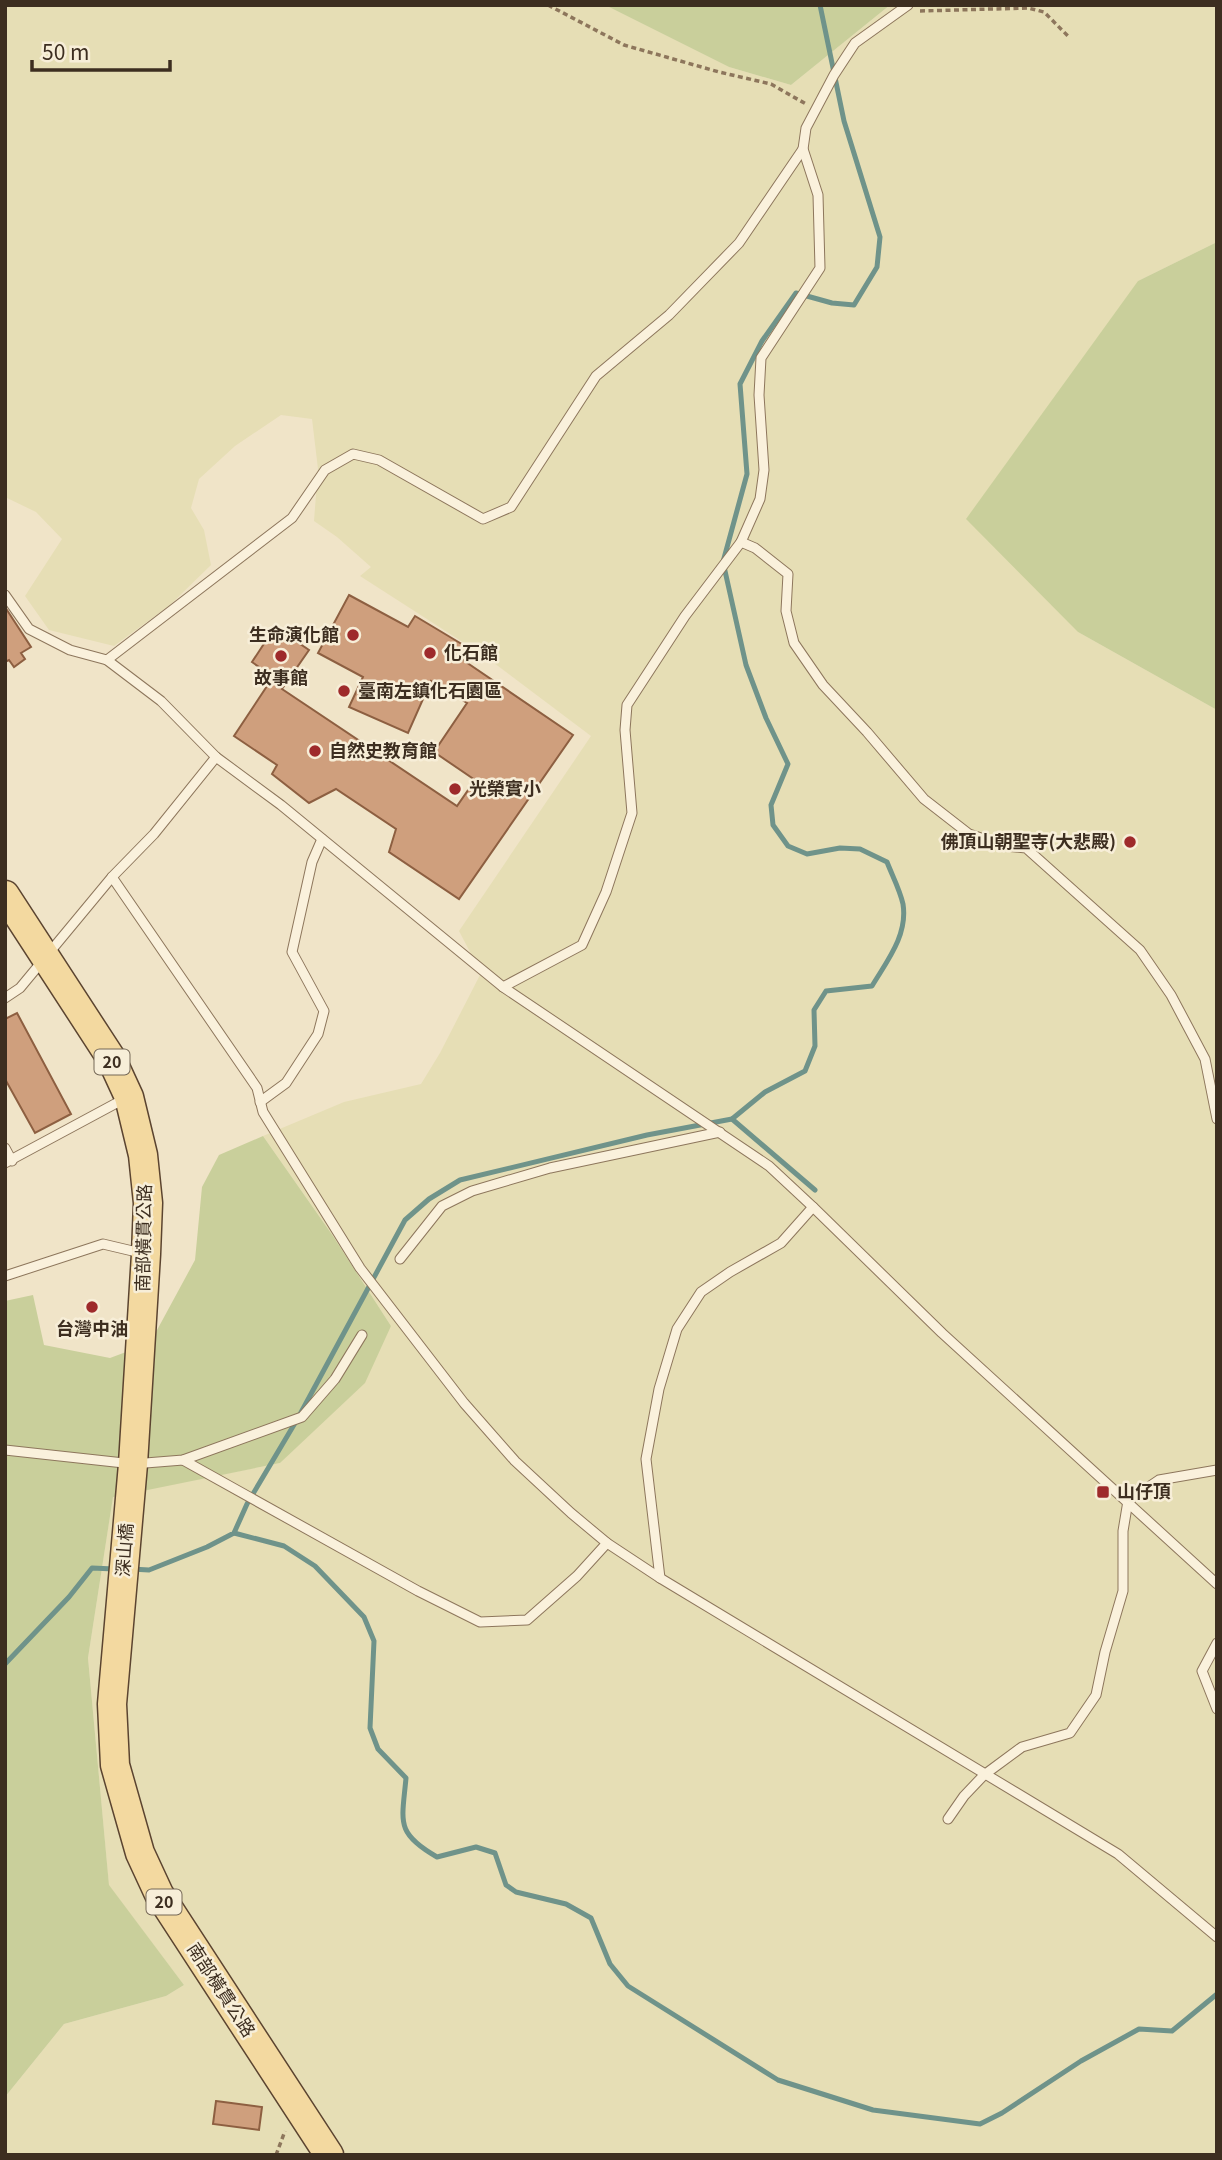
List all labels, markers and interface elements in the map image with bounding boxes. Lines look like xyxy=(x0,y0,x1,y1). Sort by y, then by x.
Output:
scale bar xyxy=(32,28,170,72)
text: 50 m xyxy=(42,36,89,66)
place label: 生命演化館 xyxy=(249,620,339,646)
marker: 生命演化館 xyxy=(345,627,361,643)
place label: 化石館 xyxy=(444,638,498,664)
marker: 化石館 xyxy=(422,645,438,661)
marker: 故事館 xyxy=(273,648,289,664)
place label: 故事館 xyxy=(254,663,308,689)
place label: 臺南左鎮化石園區 xyxy=(358,676,502,702)
marker: 臺南左鎮化石園區 xyxy=(336,683,352,699)
place label: 自然史教育館 xyxy=(329,736,437,762)
marker: 自然史教育館 xyxy=(307,743,323,759)
place label: 光榮實小 xyxy=(469,774,541,800)
marker: 光榮實小 xyxy=(447,781,463,797)
place label: 佛頂山朝聖寺(大悲殿) xyxy=(940,827,1116,853)
marker: 佛頂山朝聖寺(大悲殿) xyxy=(1122,834,1138,850)
road number: 20 xyxy=(94,1050,130,1074)
street label: 南部橫貫公路 xyxy=(128,1184,156,1292)
marker: 台灣中油 xyxy=(84,1299,100,1315)
place label: 台灣中油 xyxy=(56,1314,128,1340)
place label: 山仔頂 xyxy=(1117,1477,1171,1503)
marker: 山仔頂 xyxy=(1095,1484,1111,1500)
street label: 深山橋 xyxy=(108,1522,138,1578)
road number: 20 xyxy=(146,1890,182,1914)
street label: 南部橫貫公路 xyxy=(182,1937,263,2041)

